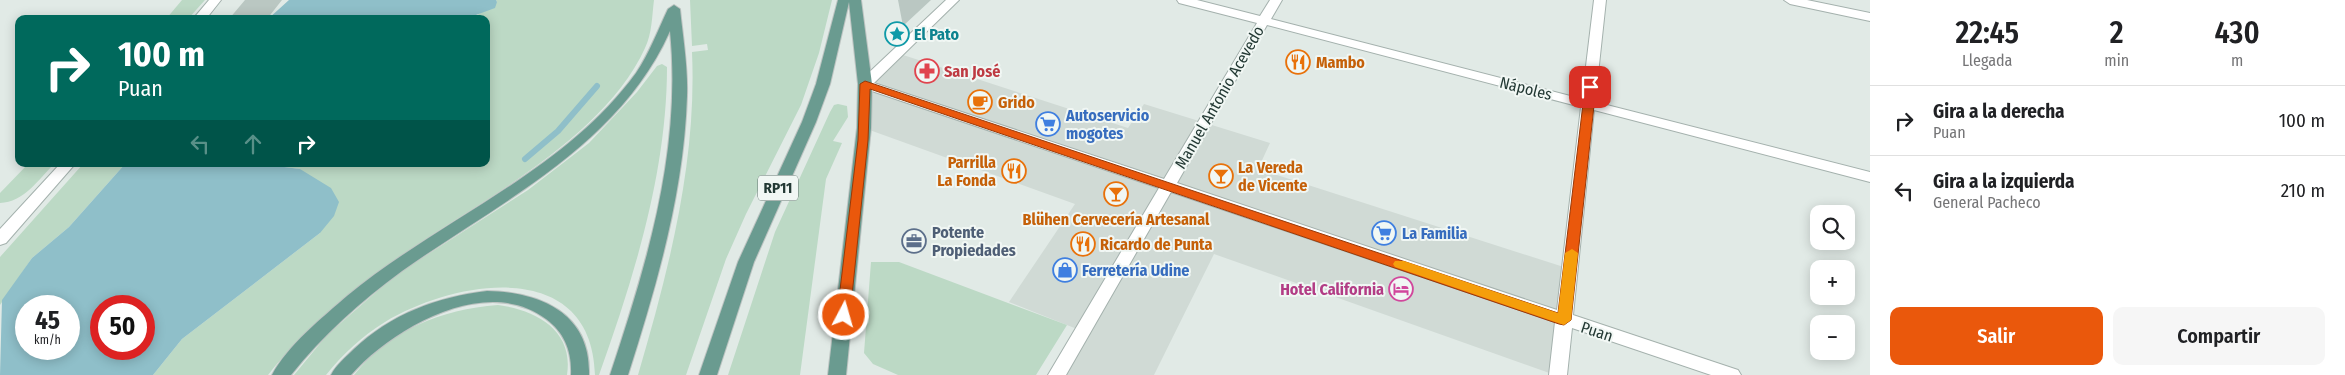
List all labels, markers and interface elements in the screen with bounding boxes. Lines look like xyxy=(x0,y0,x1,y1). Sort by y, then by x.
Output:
text: 22:45 xyxy=(1955,15,2019,51)
text: 2 xyxy=(2110,15,2124,51)
text: 430 xyxy=(2215,15,2260,51)
place icon: El Pato xyxy=(884,21,910,47)
street label: Manuel Antonio Acevedo xyxy=(1171,23,1268,172)
place label: El Pato xyxy=(914,25,959,44)
text: 100 m xyxy=(118,33,205,75)
icon: right xyxy=(35,35,100,100)
restaurant icon: Mambo xyxy=(1285,49,1311,75)
text: Llegada xyxy=(1962,51,2012,70)
text: min xyxy=(2104,51,2129,70)
text: m xyxy=(2231,51,2243,70)
place label: Mambo xyxy=(1316,53,1365,72)
pharmacy icon: San José xyxy=(914,58,940,84)
place label: San José xyxy=(944,62,1000,81)
pin xyxy=(1569,66,1611,108)
street label: Nápoles xyxy=(1498,73,1554,104)
icon: arrive xyxy=(1576,73,1604,101)
text: Puan xyxy=(118,75,163,102)
cafe icon: Grido xyxy=(967,89,993,115)
place label: Grido xyxy=(998,93,1035,112)
text: Gira a la derecha xyxy=(1933,100,2065,123)
place label: Autoservicio mogotes xyxy=(1065,106,1150,143)
icon: right xyxy=(1890,107,1918,135)
text: 100 m xyxy=(2279,109,2325,132)
supermarket icon: Autoservicio mogotes xyxy=(1035,111,1061,137)
text: Puan xyxy=(1933,123,1966,142)
icon: left xyxy=(186,130,214,158)
icon: ahead xyxy=(239,130,267,158)
icon: right xyxy=(292,130,320,158)
place label: Parrilla La Fonda xyxy=(937,153,996,190)
restaurant icon: Parrilla La Fonda xyxy=(1001,158,1027,184)
place label: La Vereda de Vicente xyxy=(1238,158,1307,195)
bar icon: La Vereda de Vicente xyxy=(1208,163,1234,189)
text: Gira a la izquierda xyxy=(1933,170,2075,193)
road number: RP11 xyxy=(758,176,798,200)
icon: left xyxy=(1890,177,1918,205)
text: 210 m xyxy=(2281,179,2325,202)
bar icon: Blühen Cervecería Artesanal xyxy=(1103,181,1129,207)
text: General Pacheco xyxy=(1933,193,2041,212)
map controls xyxy=(1810,205,1855,360)
button: search xyxy=(1810,205,1855,250)
place label: Blühen Cervecería Artesanal xyxy=(1023,210,1210,229)
supermarket icon: La Familia xyxy=(1371,220,1397,246)
place label: Potente Propiedades xyxy=(932,223,1016,260)
place label: La Familia xyxy=(1402,224,1468,243)
office icon: Potente Propiedades xyxy=(901,228,927,254)
restaurant icon: Ricardo de Punta xyxy=(1070,231,1096,257)
place label: Ricardo de Punta xyxy=(1100,235,1213,254)
shop icon: Ferretería Udine xyxy=(1052,257,1078,283)
button: + xyxy=(1810,260,1855,305)
place label: Ferretería Udine xyxy=(1082,261,1189,280)
hotel icon: Hotel California xyxy=(1388,276,1414,302)
place label: Hotel California xyxy=(1280,280,1384,299)
position arrow xyxy=(817,288,869,340)
speed limit sign: 50 xyxy=(90,295,155,360)
text: 45 xyxy=(35,306,60,336)
button: Salir xyxy=(1890,307,2103,365)
button: Compartir xyxy=(2113,307,2325,365)
button: − xyxy=(1810,315,1855,360)
street label: Puan xyxy=(1578,317,1615,346)
text: km/h xyxy=(34,333,61,347)

